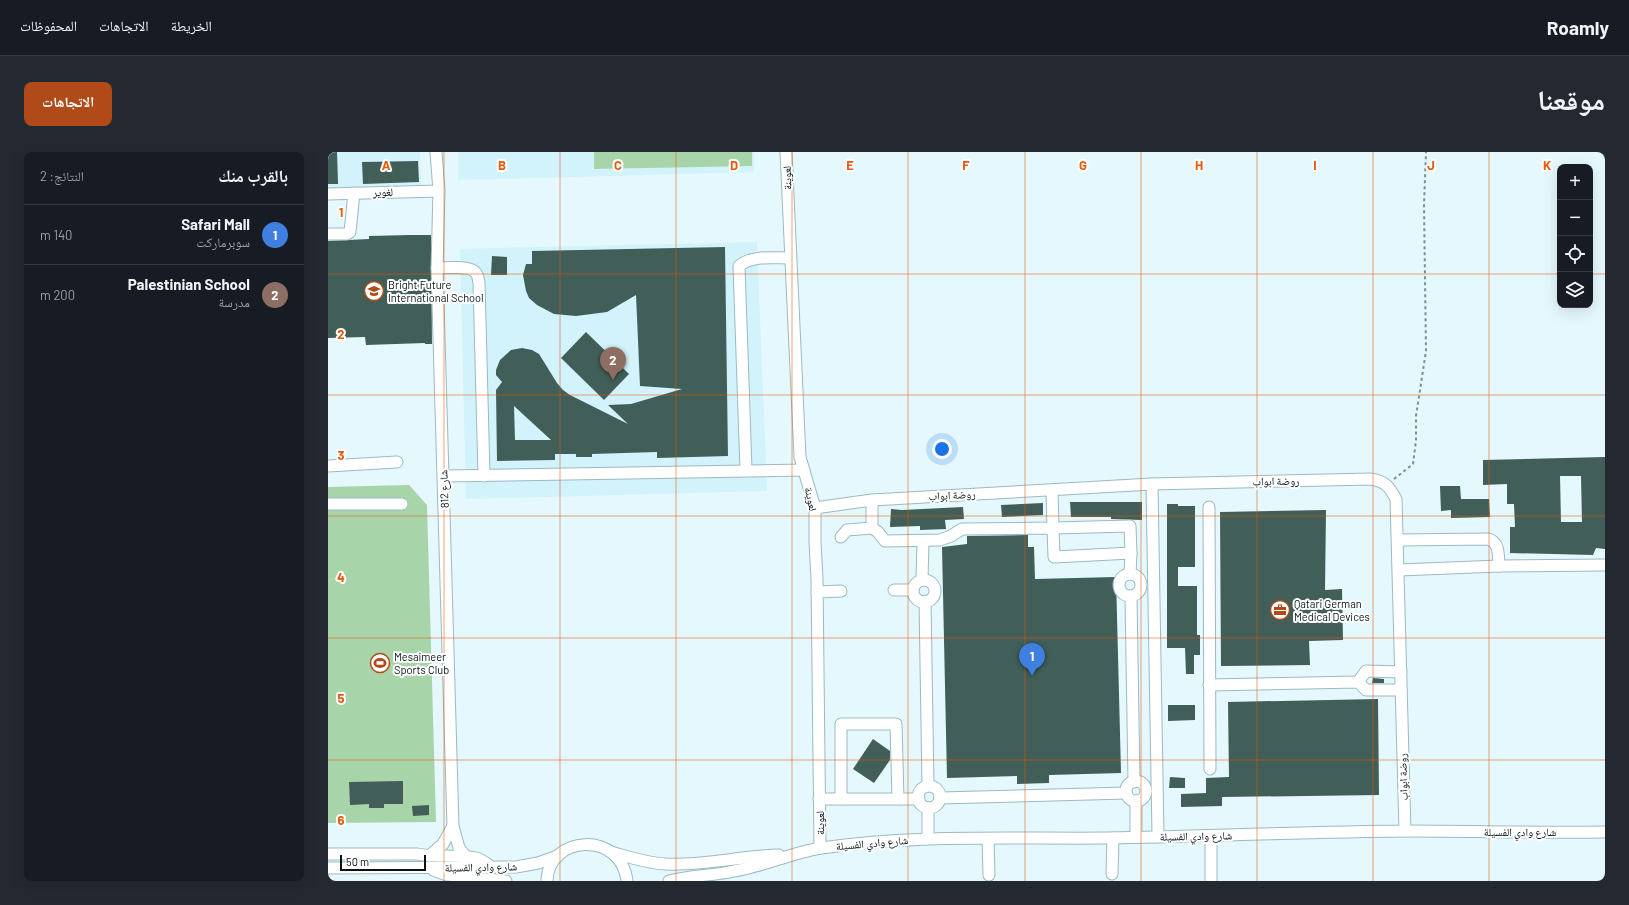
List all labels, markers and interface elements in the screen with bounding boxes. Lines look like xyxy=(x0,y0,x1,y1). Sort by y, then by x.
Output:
text: Roamly xyxy=(1547,16,1609,39)
text: المحفوظات xyxy=(20,17,77,34)
text: الاتجاهات xyxy=(99,17,149,34)
text: الخريطة xyxy=(171,17,212,34)
button: الاتجاهات xyxy=(24,82,112,126)
text: موقعنا xyxy=(1537,82,1605,116)
text: A xyxy=(382,157,391,173)
text: B xyxy=(498,157,506,173)
text: C xyxy=(614,157,622,173)
text: D xyxy=(730,157,738,173)
text: E xyxy=(846,157,854,173)
text: F xyxy=(962,157,970,173)
text: G xyxy=(1079,157,1087,173)
text: H xyxy=(1195,157,1203,173)
text: I xyxy=(1313,157,1317,173)
text: J xyxy=(1427,157,1435,173)
text: K xyxy=(1543,157,1551,173)
map controls xyxy=(1557,164,1593,308)
button: + xyxy=(1557,164,1593,200)
text: بالقرب منك xyxy=(218,165,288,185)
street label: لعوينة xyxy=(780,166,794,190)
text: النتائج: 2 xyxy=(40,168,84,184)
street label: لغوير xyxy=(372,185,393,198)
button: − xyxy=(1557,200,1593,236)
text: 1 xyxy=(339,204,343,220)
text: Safari Mall xyxy=(181,215,250,233)
text: 140 m xyxy=(40,227,72,243)
text: 1 xyxy=(273,227,277,243)
text: سوبرماركت xyxy=(196,234,250,250)
button: locate xyxy=(1557,236,1593,272)
button: layers xyxy=(1557,272,1593,308)
text: Palestinian School xyxy=(128,275,250,293)
place label: Bright Future International School xyxy=(388,278,484,304)
school or university icon: Bright Future International School xyxy=(363,280,385,302)
text: 200 m xyxy=(40,287,75,303)
text: 2 xyxy=(271,287,279,303)
text: مدرسة xyxy=(218,294,250,310)
text: 2 xyxy=(337,326,345,342)
pin: 2 xyxy=(600,347,626,380)
your location xyxy=(932,439,952,459)
text: 3 xyxy=(337,447,345,463)
street label: شارع 812 xyxy=(436,470,452,508)
street label: روضة ابواب xyxy=(1252,474,1300,488)
street label: لعوينة xyxy=(802,486,820,512)
street label: روضة ابواب xyxy=(928,487,976,503)
text: 4 xyxy=(337,569,345,585)
place label: Qatari German Medical Devices xyxy=(1294,597,1370,623)
office icon: Qatari German Medical Devices xyxy=(1269,599,1291,621)
pin: 1 xyxy=(1019,643,1045,676)
place label: Mesaimeer Sports Club xyxy=(394,650,449,676)
sports icon: Mesaimeer Sports Club xyxy=(369,652,391,674)
text: 5 xyxy=(337,690,345,706)
street label: روضة ابواب xyxy=(1395,753,1410,801)
street label: لعوينة xyxy=(813,811,826,835)
text: 6 xyxy=(338,812,345,828)
street label: شارع وادي الفسيلة xyxy=(1484,825,1556,841)
street label: شارع وادي الفسيلة xyxy=(1160,828,1232,845)
street label: شارع وادي الفسيلة xyxy=(835,833,909,855)
scale bar xyxy=(340,853,426,872)
text: 50 m xyxy=(346,855,369,868)
street label: شارع وادي الفسيلة xyxy=(445,859,517,876)

